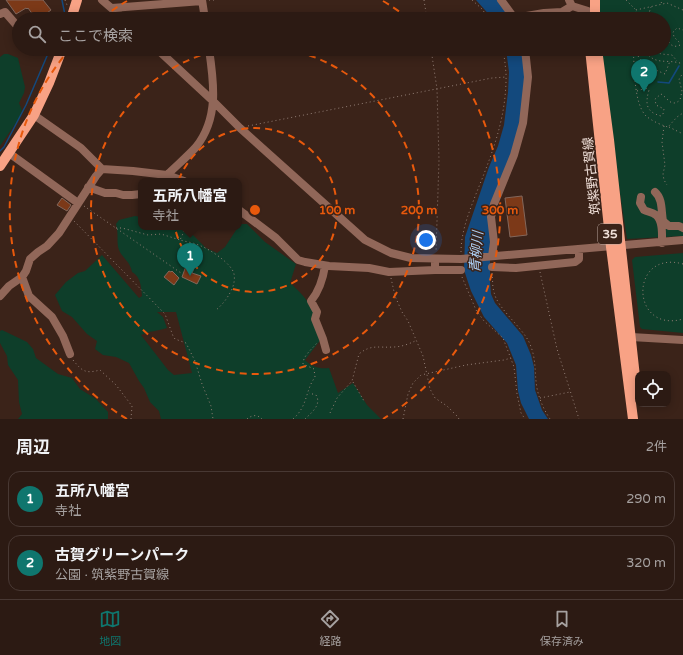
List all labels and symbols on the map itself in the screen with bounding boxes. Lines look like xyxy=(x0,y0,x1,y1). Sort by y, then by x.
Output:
pin: 2 xyxy=(631,59,657,92)
street label: 筑紫野古賀線 xyxy=(580,136,604,216)
centre of rings xyxy=(248,203,262,217)
text: 100 m xyxy=(319,203,355,217)
text: 200 m xyxy=(401,203,437,217)
text: 300 m xyxy=(482,203,518,217)
road number: 35 xyxy=(598,224,622,244)
water label: 青柳川 xyxy=(466,228,487,274)
your location xyxy=(416,230,436,250)
pin: 1 xyxy=(177,243,203,276)

